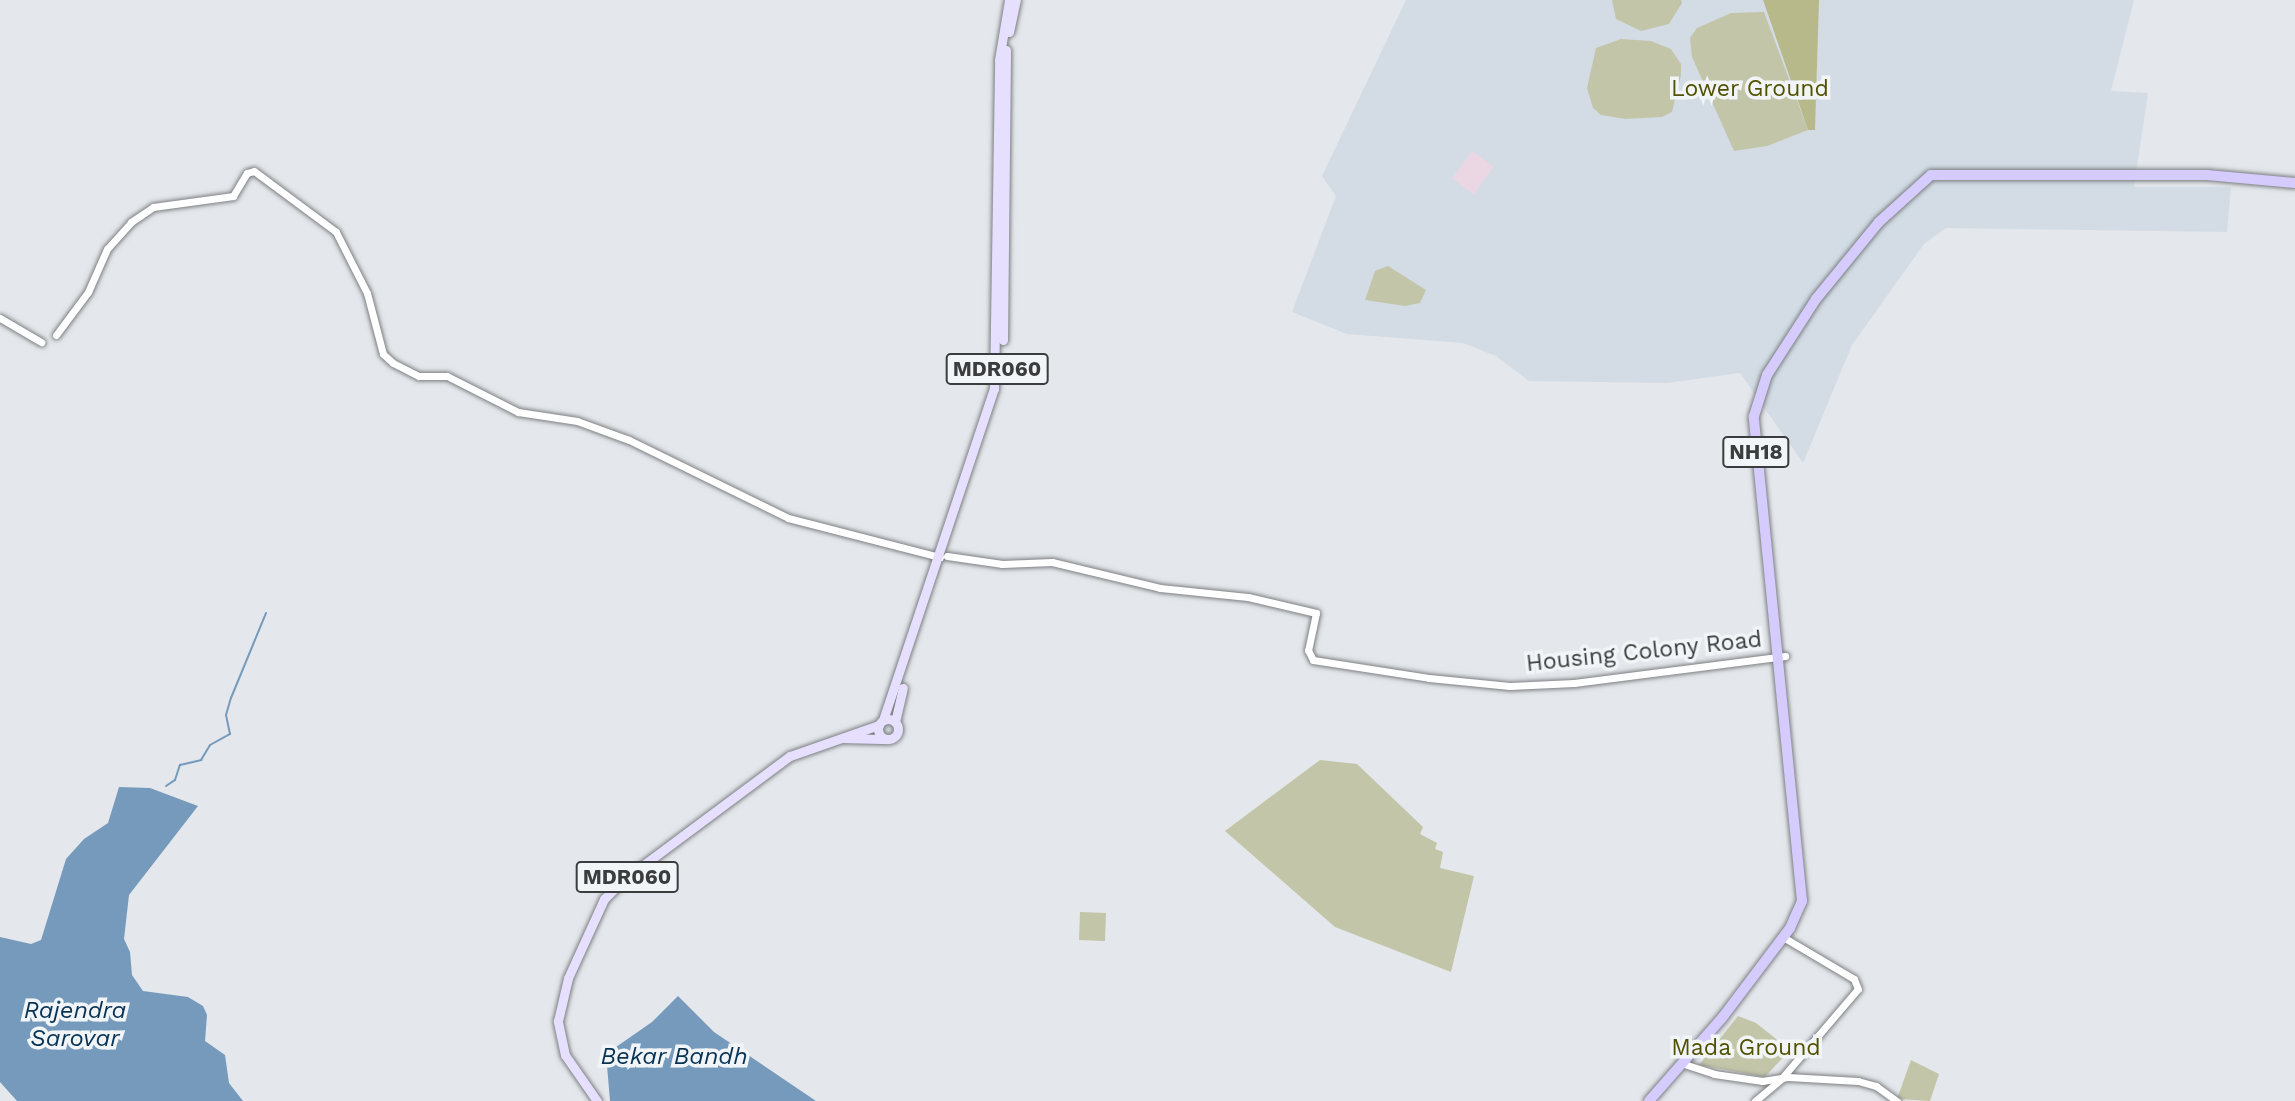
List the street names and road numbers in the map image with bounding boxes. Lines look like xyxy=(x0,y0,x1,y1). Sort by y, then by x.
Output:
road number: MDR060 xyxy=(944,352,1050,386)
road number: NH18 xyxy=(1721,434,1791,470)
street label: Housing Colony Road xyxy=(1524,626,1764,678)
road number: MDR060 xyxy=(574,860,680,894)

